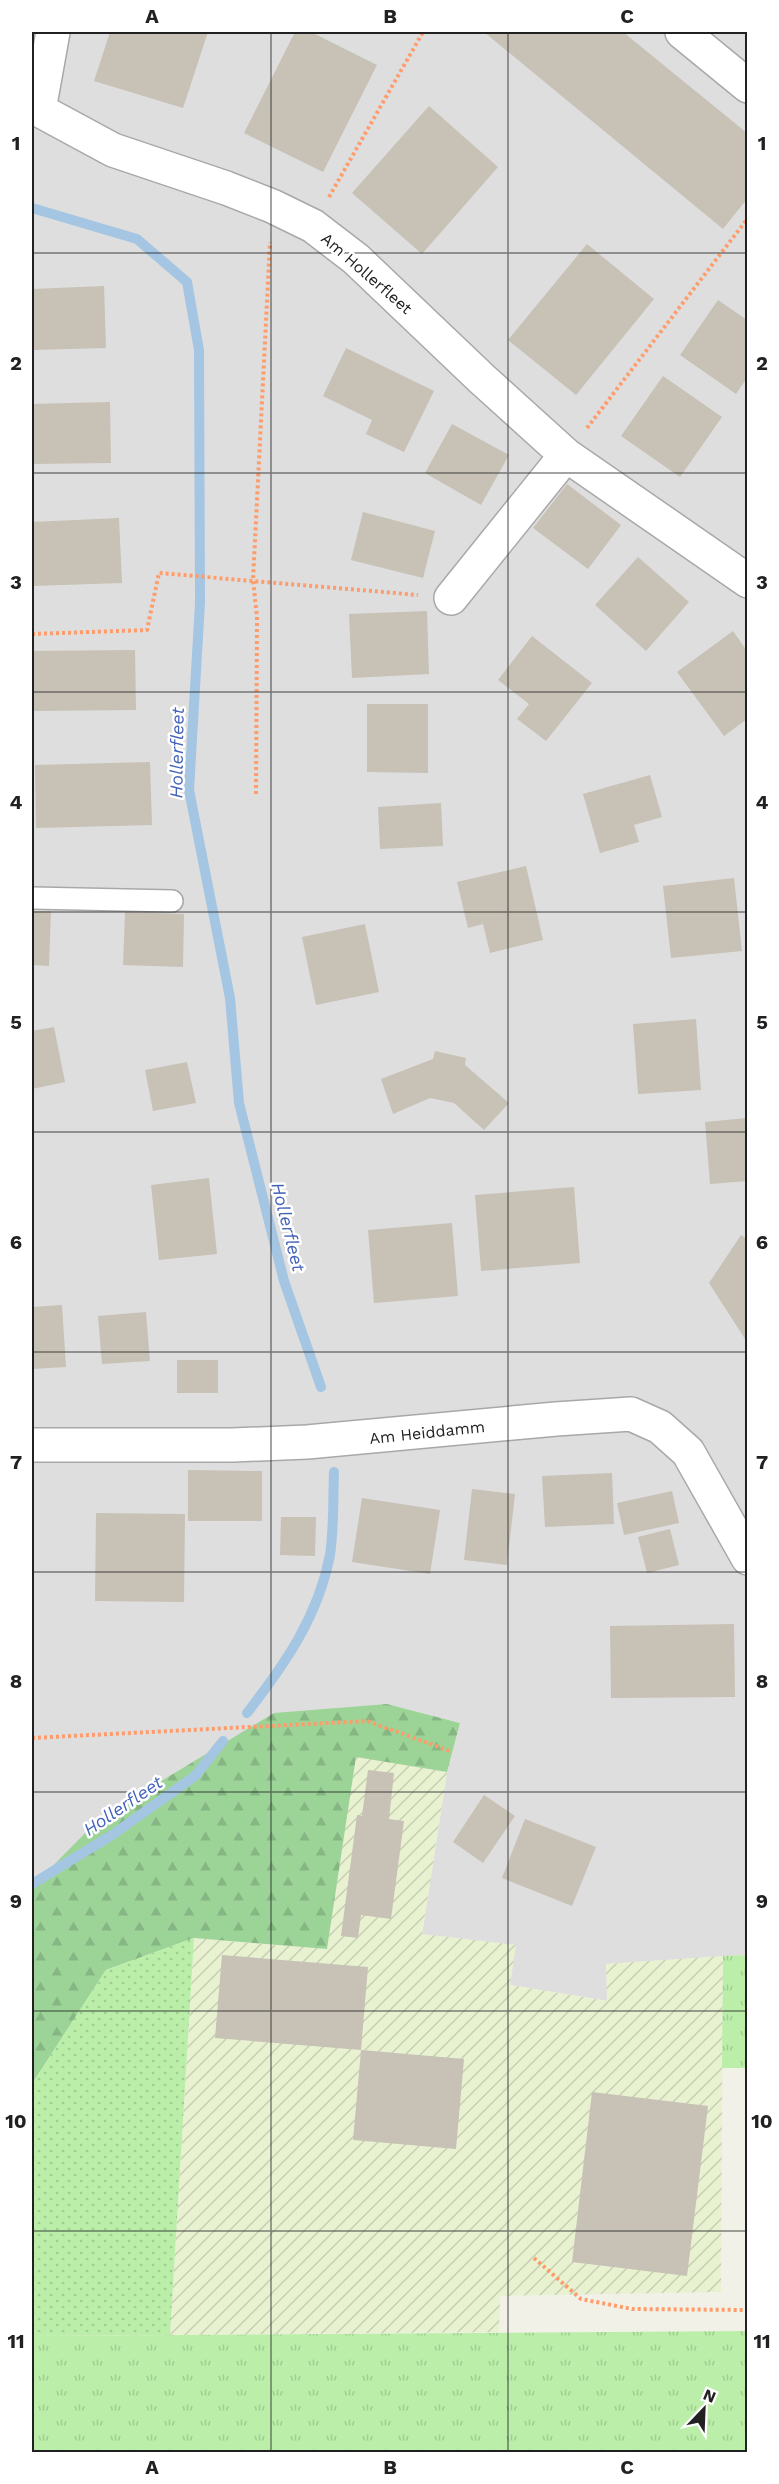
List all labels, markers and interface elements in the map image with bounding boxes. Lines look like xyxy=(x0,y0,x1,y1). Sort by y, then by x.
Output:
text: A xyxy=(145,4,159,28)
text: B xyxy=(383,4,397,28)
text: C xyxy=(620,4,634,28)
text: 1 xyxy=(12,131,20,155)
text: 1 xyxy=(758,131,766,155)
street label: Am Hollerfleet xyxy=(317,229,416,318)
text: 2 xyxy=(10,351,22,375)
text: 2 xyxy=(756,351,768,375)
text: 3 xyxy=(10,570,22,594)
text: 3 xyxy=(756,570,768,594)
water label: Hollerfleet xyxy=(165,707,188,799)
text: 4 xyxy=(10,790,23,814)
text: 4 xyxy=(756,790,769,814)
text: 5 xyxy=(10,1010,22,1034)
text: 5 xyxy=(756,1010,768,1034)
water label: Hollerfleet xyxy=(267,1180,310,1274)
text: 6 xyxy=(10,1230,22,1254)
text: 6 xyxy=(756,1230,768,1254)
street label: Am Heiddamm xyxy=(368,1417,486,1448)
text: 7 xyxy=(10,1450,22,1474)
text: 7 xyxy=(756,1450,768,1474)
text: 8 xyxy=(10,1669,22,1693)
text: 8 xyxy=(756,1669,768,1693)
water label: Hollerfleet xyxy=(79,1771,167,1840)
text: 9 xyxy=(10,1889,22,1913)
text: 9 xyxy=(756,1889,768,1913)
text: 10 xyxy=(5,2109,27,2133)
text: 10 xyxy=(751,2109,773,2133)
text: 11 xyxy=(7,2329,25,2353)
text: 11 xyxy=(753,2329,771,2353)
north arrow xyxy=(674,2379,734,2439)
text: N xyxy=(700,2385,719,2407)
text: A xyxy=(145,2455,159,2479)
text: B xyxy=(383,2455,397,2479)
text: C xyxy=(620,2455,634,2479)

